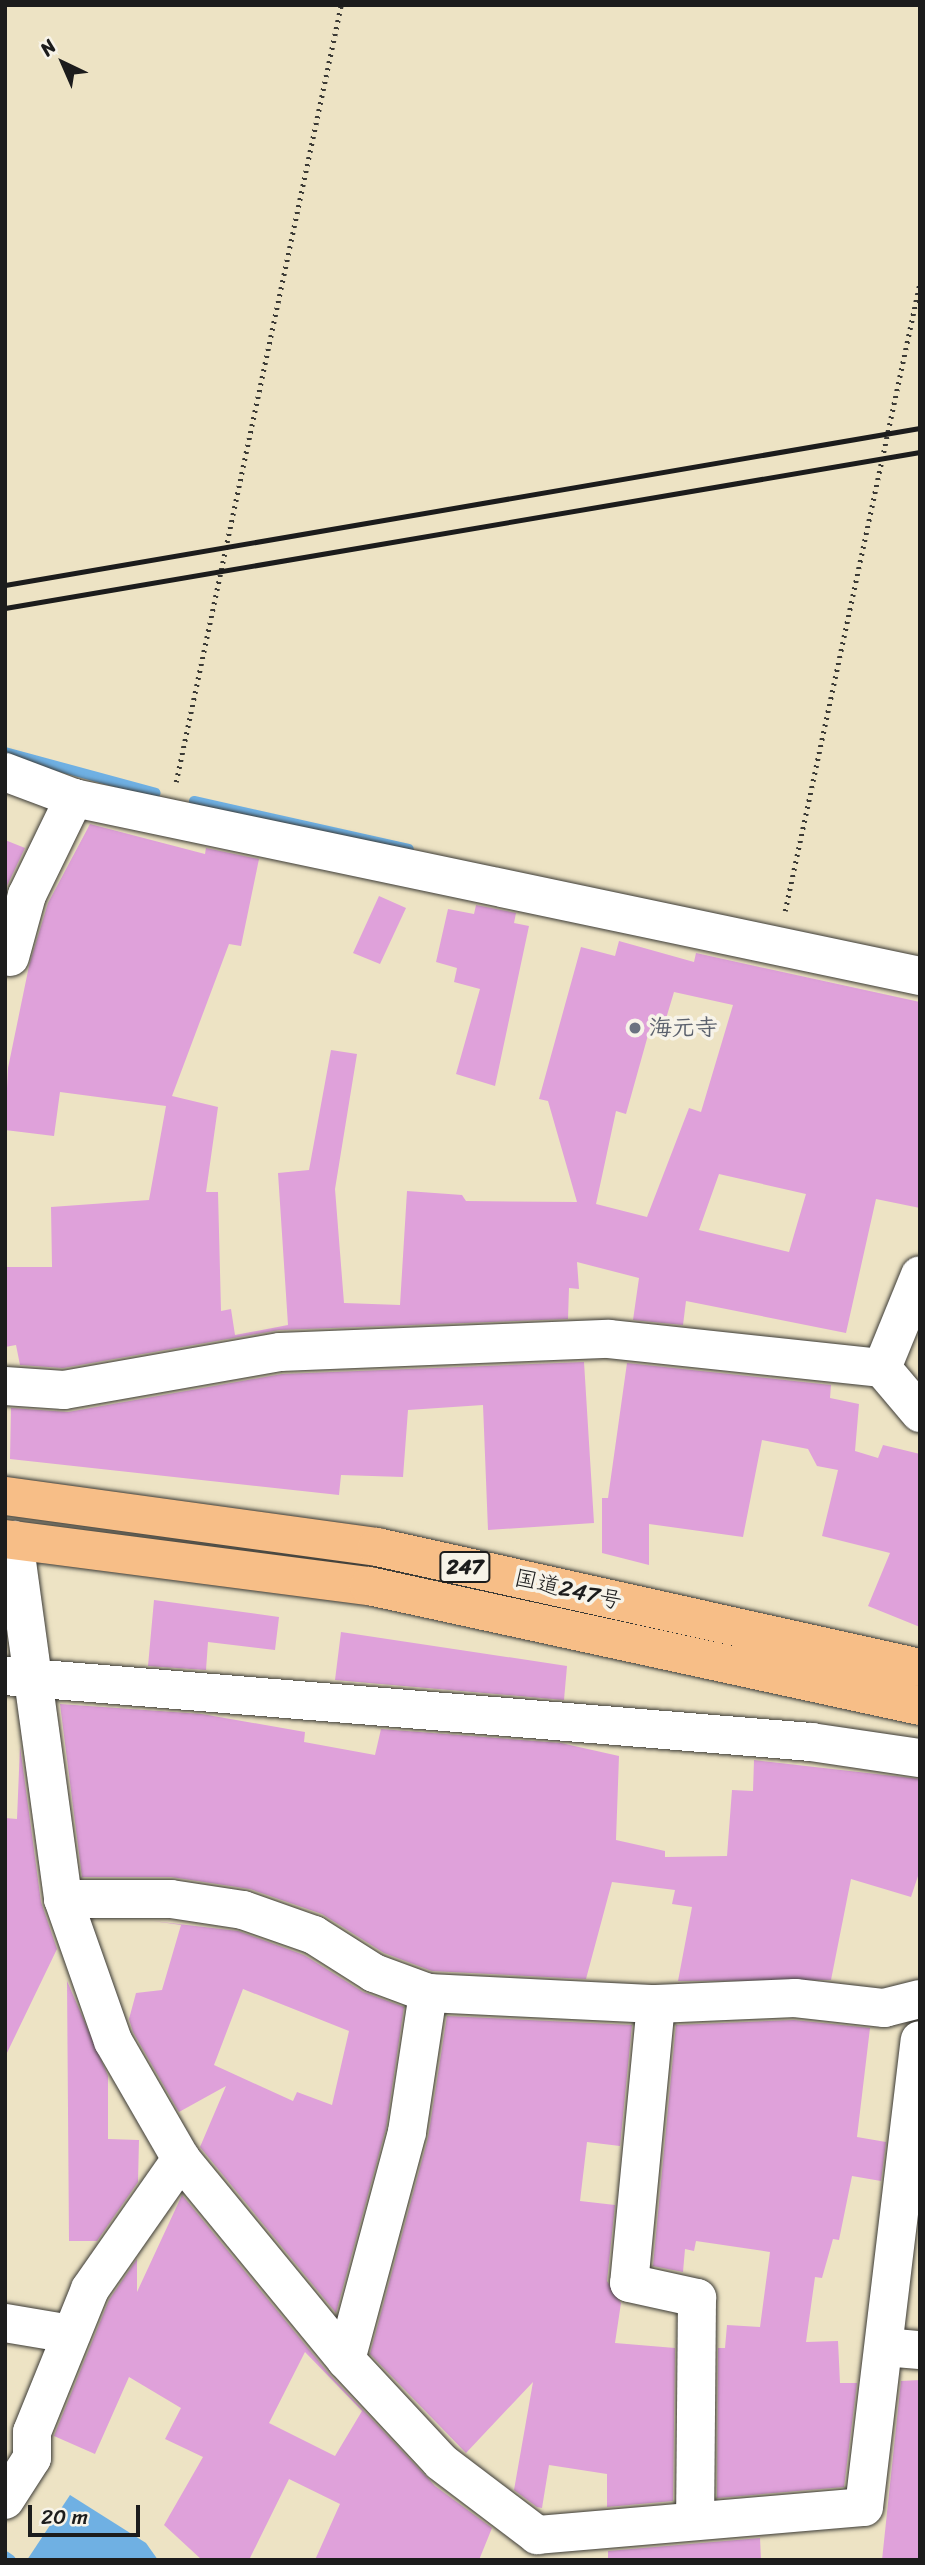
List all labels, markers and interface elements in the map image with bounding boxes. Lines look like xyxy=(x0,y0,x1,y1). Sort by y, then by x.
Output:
north arrow xyxy=(28,28,98,98)
text: N xyxy=(32,31,64,64)
place label: 海元寺 xyxy=(649,1014,718,1042)
marker: 海元寺 xyxy=(627,1020,643,1036)
road number: 247 xyxy=(439,1550,491,1584)
street label: 国道247号 xyxy=(511,1564,625,1616)
scale bar xyxy=(32,2492,144,2536)
text: 20 m xyxy=(41,2498,88,2536)

